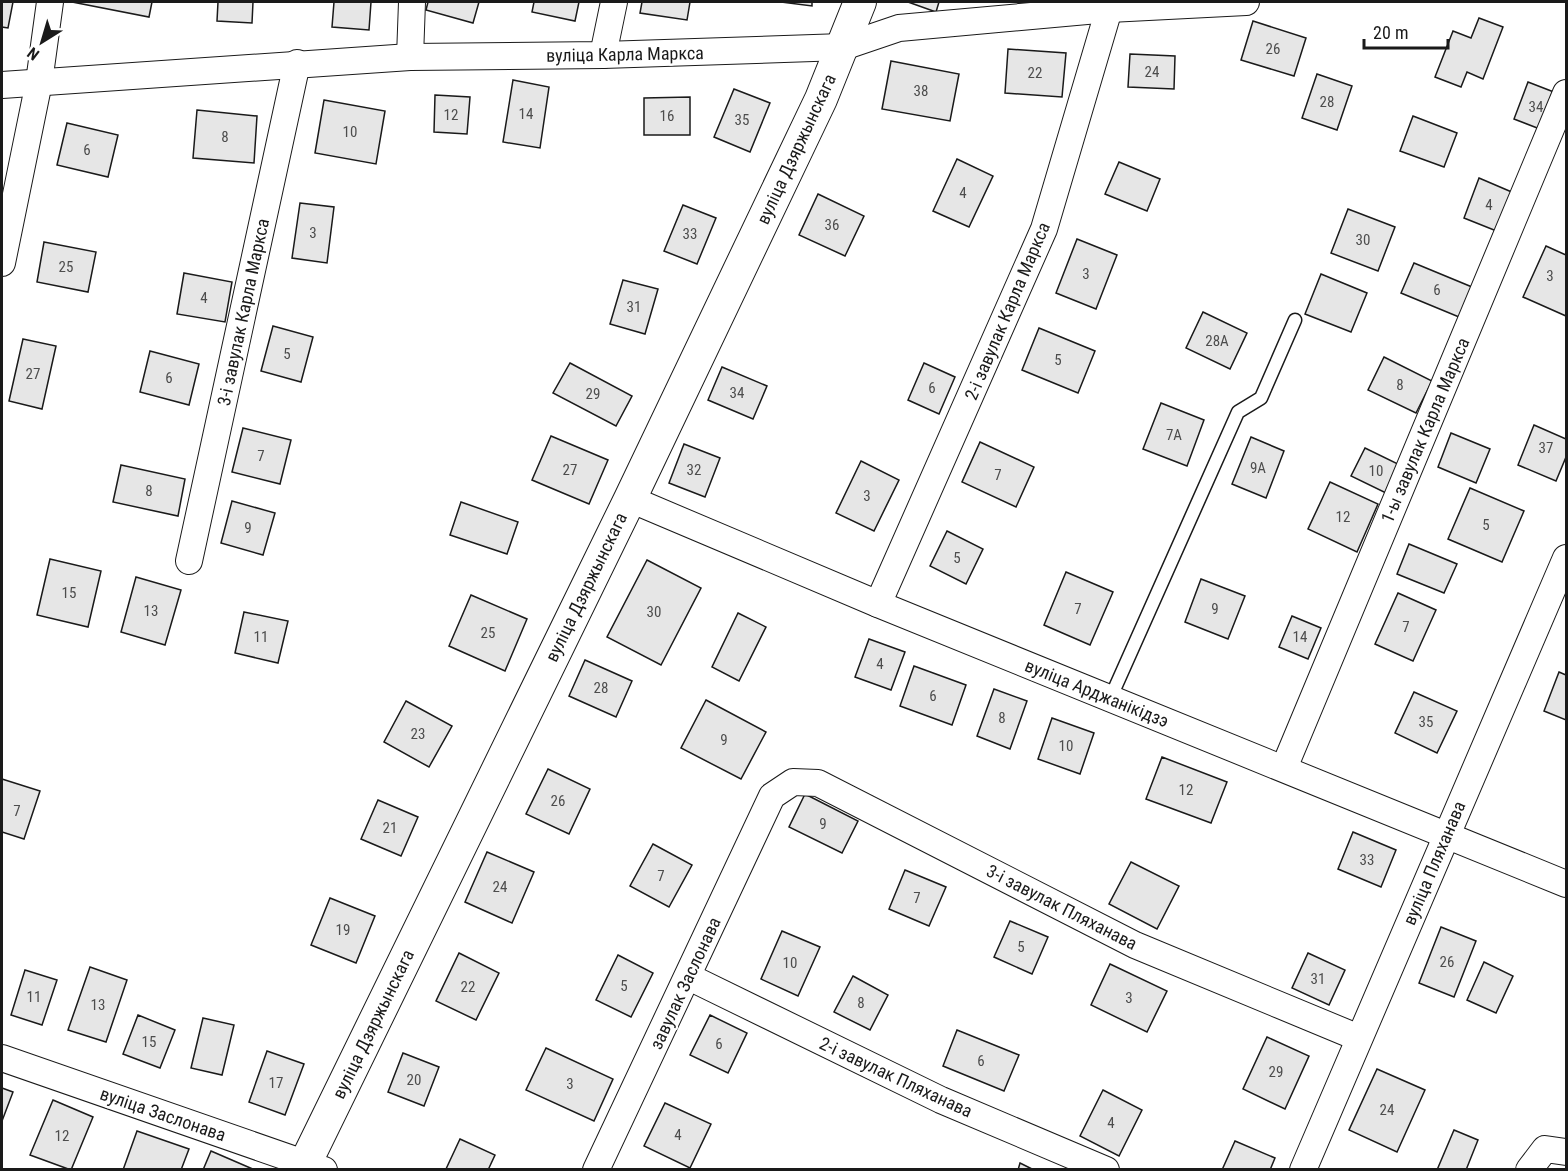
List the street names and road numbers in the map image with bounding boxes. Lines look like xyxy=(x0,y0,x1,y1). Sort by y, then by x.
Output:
street label: вуліца Карла Маркса xyxy=(546,42,704,66)
street label: вуліца Дзяржынскага xyxy=(752,71,840,227)
street label: 3-і завулак Карла Маркса xyxy=(213,216,273,408)
street label: 2-і завулак Карла Маркса xyxy=(960,219,1054,403)
street label: 1-ы завулак Карла Маркса xyxy=(1376,334,1474,526)
street label: вуліца Дзяржынскага xyxy=(541,509,631,665)
street label: вуліца Арджанікідзэ xyxy=(1022,655,1172,731)
street label: вуліца Пляханава xyxy=(1398,798,1470,928)
street label: 3-і завулак Пляханава xyxy=(983,860,1141,954)
street label: завулак Заслонава xyxy=(645,914,725,1052)
street label: вуліца Дзяржынскага xyxy=(328,946,418,1102)
street label: 2-і завулак Пляханава xyxy=(816,1032,976,1122)
street label: вуліца Заслонава xyxy=(97,1083,229,1145)

